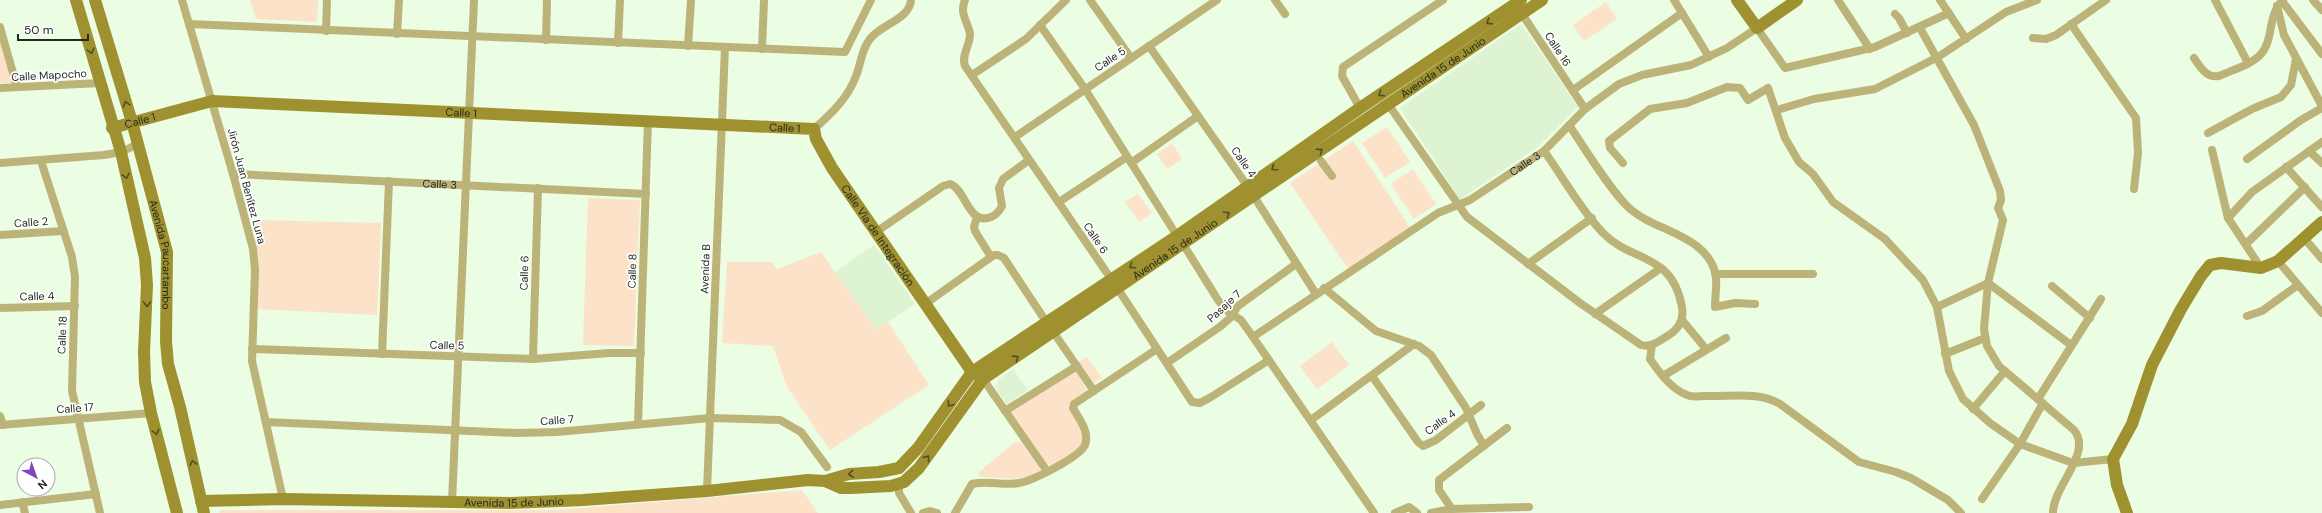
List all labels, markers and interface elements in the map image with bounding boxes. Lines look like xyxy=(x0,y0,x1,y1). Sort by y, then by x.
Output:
scale bar xyxy=(18,16,88,42)
one-way arrow xyxy=(1486,17,1493,25)
text: 50 m xyxy=(24,22,53,38)
street label: Calle 16 xyxy=(1542,29,1574,69)
street label: Avenida 15 de Junio xyxy=(1398,33,1488,101)
street label: Calle 5 xyxy=(1092,43,1129,74)
one-way arrow xyxy=(86,47,95,54)
street label: Calle Mapocho xyxy=(11,66,87,84)
one-way arrow xyxy=(1378,89,1385,97)
one-way arrow xyxy=(122,101,131,108)
street label: Calle 1 xyxy=(445,105,477,120)
street label: Calle 1 xyxy=(123,110,157,131)
street label: Calle 1 xyxy=(769,120,801,135)
street label: Jirón Juan Benítez Luna xyxy=(225,127,269,245)
street label: Calle 4 xyxy=(1228,144,1260,180)
street label: Calle 3 xyxy=(1507,148,1543,179)
one-way arrow xyxy=(1316,149,1323,156)
one-way arrow xyxy=(1271,163,1278,171)
one-way arrow xyxy=(121,173,129,179)
street label: Calle 3 xyxy=(422,176,457,192)
street label: Calle Vía de Integración xyxy=(838,182,918,289)
street label: Avenida Paucartambo xyxy=(146,198,174,310)
one-way arrow xyxy=(1223,212,1230,219)
street label: Calle 2 xyxy=(13,214,49,230)
street label: Avenida 15 de Junio xyxy=(1130,215,1220,283)
street label: Calle 6 xyxy=(1080,220,1112,256)
street label: Avenida B xyxy=(697,243,713,294)
street label: Calle 8 xyxy=(624,253,640,289)
street label: Calle 6 xyxy=(516,255,532,291)
one-way arrow xyxy=(1130,261,1137,268)
street label: Pasaje 7 xyxy=(1204,287,1244,325)
street label: Calle 4 xyxy=(19,288,55,304)
one-way arrow xyxy=(143,301,151,307)
street label: Calle 18 xyxy=(54,316,70,354)
street label: Calle 5 xyxy=(429,337,465,353)
one-way arrow xyxy=(1011,355,1018,362)
street label: Calle 17 xyxy=(56,400,94,416)
one-way arrow xyxy=(947,400,954,407)
street label: Calle 4 xyxy=(1422,406,1458,438)
street label: Calle 7 xyxy=(540,412,574,428)
one-way arrow xyxy=(151,428,160,435)
one-way arrow xyxy=(922,456,929,463)
north arrow xyxy=(16,457,56,497)
one-way arrow xyxy=(189,460,197,466)
one-way arrow xyxy=(848,470,855,479)
text: N xyxy=(35,477,50,492)
street label: Avenida 15 de Junio xyxy=(464,494,564,510)

